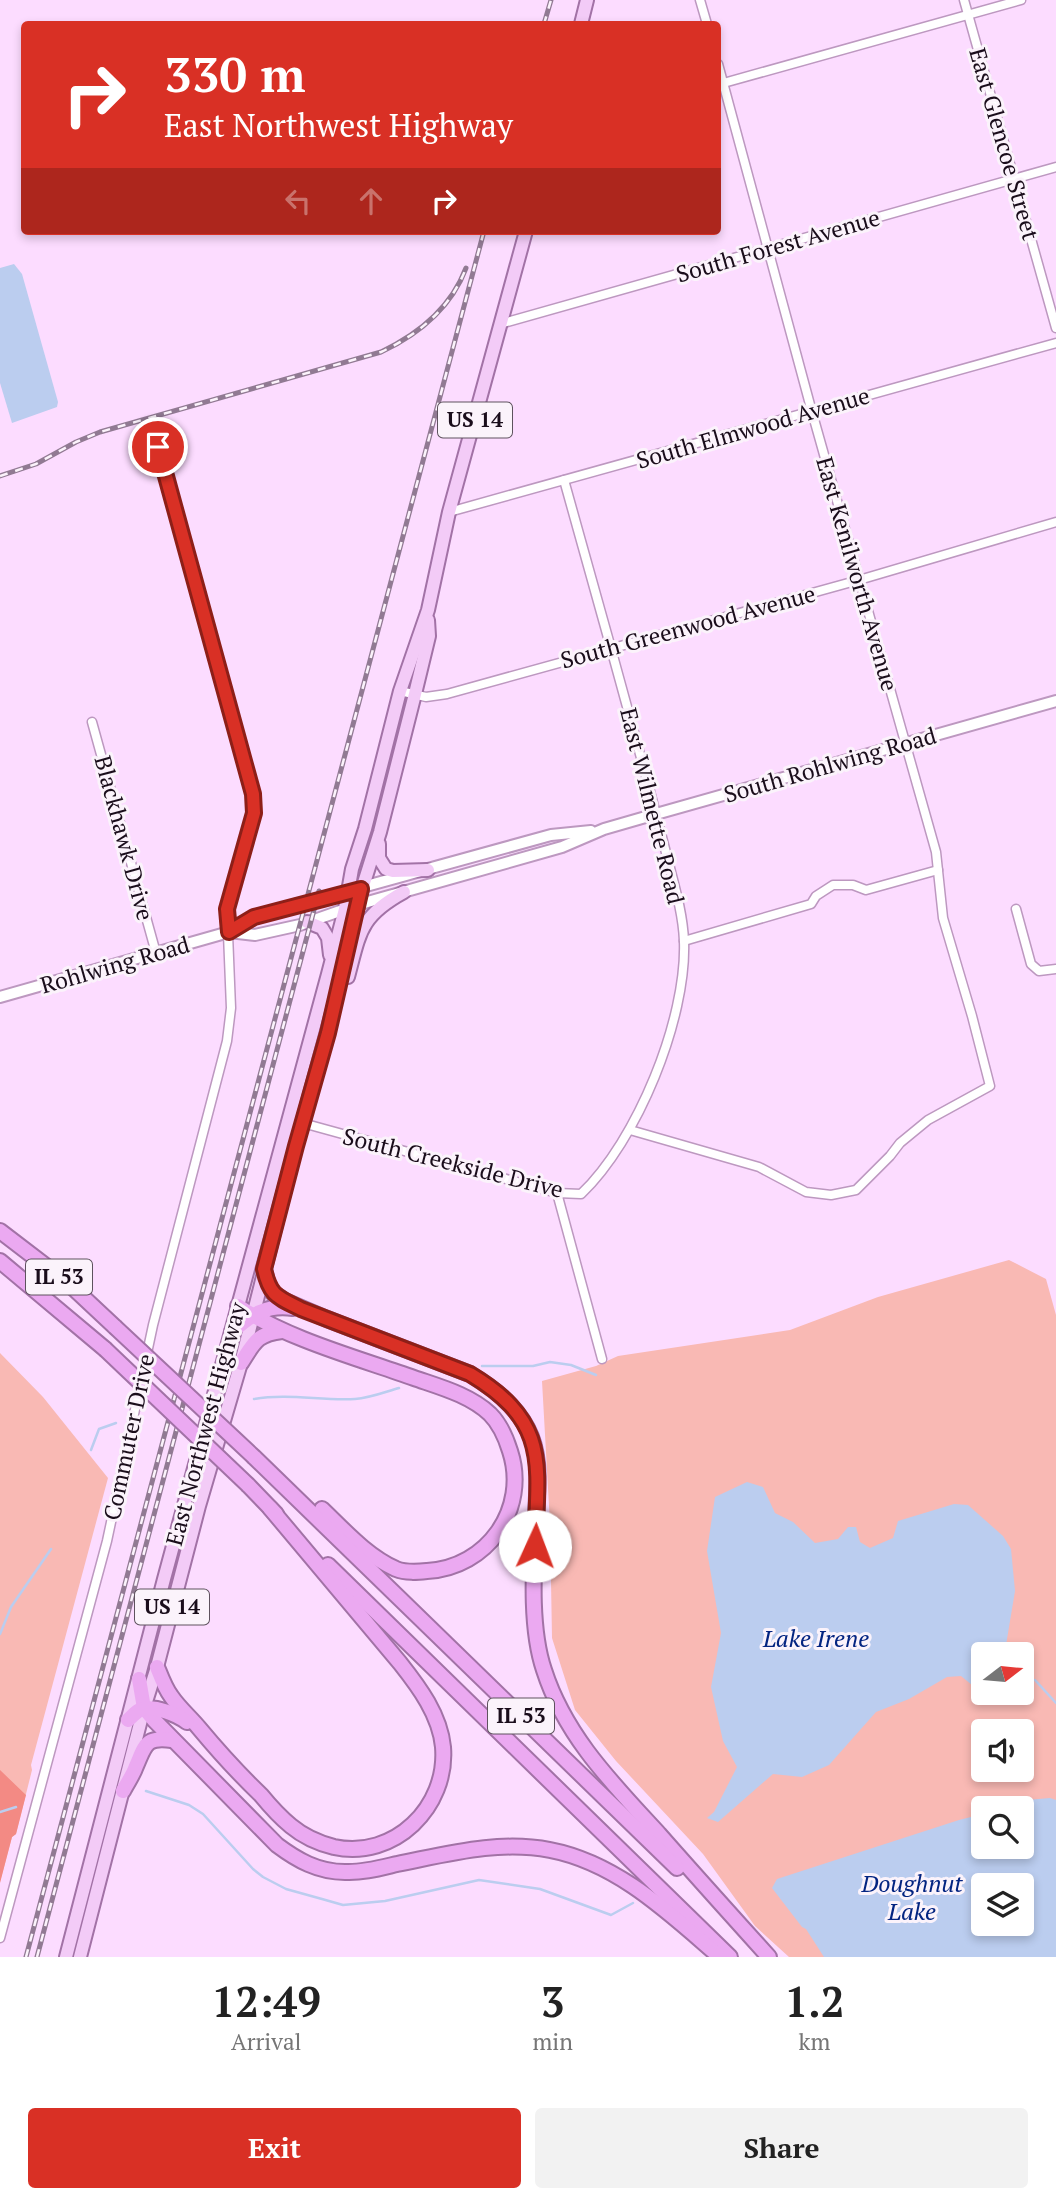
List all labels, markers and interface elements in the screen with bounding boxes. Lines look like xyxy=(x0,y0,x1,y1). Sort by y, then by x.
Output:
text: 330 m xyxy=(164,41,306,106)
street label: East Glencoe Street xyxy=(962,44,1047,244)
icon: right xyxy=(49,49,140,140)
text: East Northwest Highway xyxy=(164,104,513,146)
icon: left xyxy=(279,182,317,220)
icon: ahead xyxy=(352,182,390,220)
icon: right xyxy=(425,182,463,220)
street label: South Forest Avenue xyxy=(672,202,883,289)
street label: South Elmwood Avenue xyxy=(633,379,873,476)
road number: US 14 xyxy=(438,402,512,438)
pin xyxy=(128,417,188,477)
icon: arrive xyxy=(139,428,177,466)
street label: East Kenilworth Avenue xyxy=(809,453,906,695)
street label: South Greenwood Avenue xyxy=(557,578,819,675)
street label: East Wilmette Road xyxy=(613,704,692,908)
street label: South Rohlwing Road xyxy=(720,719,940,810)
street label: Blackhawk Drive xyxy=(88,752,161,924)
street label: Rohlwing Road xyxy=(37,928,193,1001)
street label: South Creekside Drive xyxy=(340,1120,567,1205)
road number: IL 53 xyxy=(26,1260,92,1294)
street label: East Northwest Highway xyxy=(158,1298,253,1549)
street label: Commuter Drive xyxy=(96,1351,161,1523)
position arrow xyxy=(498,1509,572,1583)
road number: US 14 xyxy=(135,1590,209,1624)
water label: Lake Irene xyxy=(762,1622,869,1654)
north arrow xyxy=(971,1642,1034,1704)
map controls xyxy=(971,1642,1034,1936)
road number: IL 53 xyxy=(488,1698,554,1734)
button: sound xyxy=(971,1719,1034,1782)
button: search xyxy=(971,1796,1034,1859)
water label: Doughnut Lake xyxy=(860,1867,964,1927)
button: layers xyxy=(971,1873,1034,1936)
text: 12:49 xyxy=(212,1973,321,2029)
text: 3 xyxy=(541,1973,565,2029)
text: 1.2 xyxy=(785,1973,844,2029)
text: Arrival xyxy=(231,2026,301,2057)
text: min xyxy=(532,2026,573,2057)
text: km xyxy=(799,2026,830,2057)
button: Exit xyxy=(28,2108,521,2188)
button: Share xyxy=(535,2108,1028,2188)

